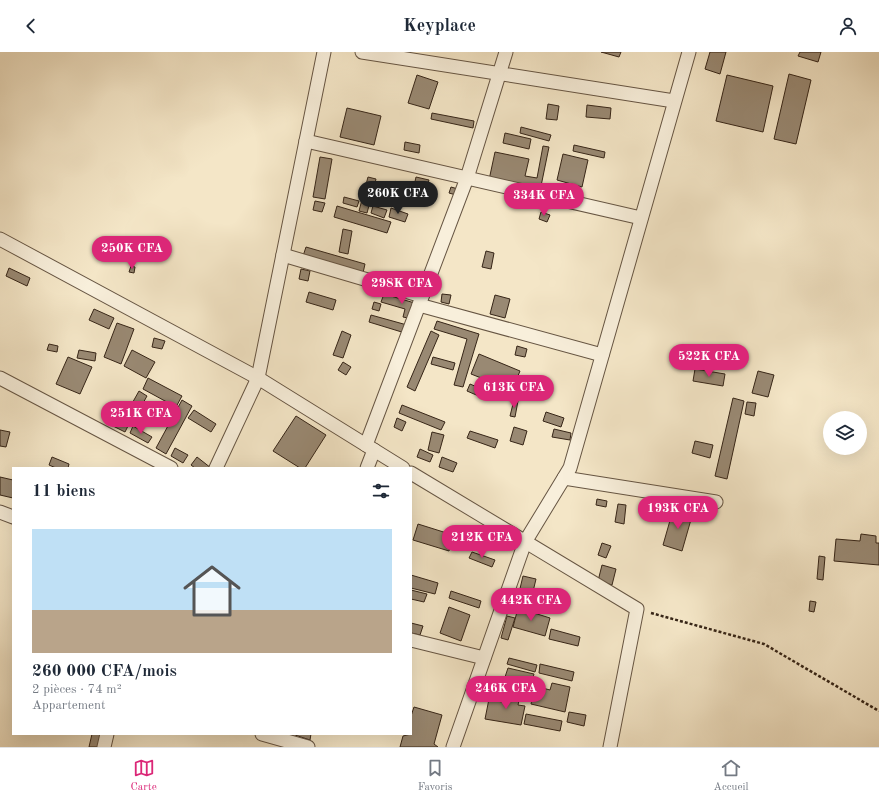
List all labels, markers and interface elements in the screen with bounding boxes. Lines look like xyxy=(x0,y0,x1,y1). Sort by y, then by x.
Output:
icon: back xyxy=(20,15,42,37)
icon: person xyxy=(837,15,859,37)
text: Keyplace xyxy=(403,17,476,35)
pin: 260K CFA xyxy=(357,181,439,215)
pin: 334K CFA xyxy=(503,183,585,217)
text: 260K CFA xyxy=(367,187,429,200)
text: 334K CFA xyxy=(513,189,575,202)
pin: 250K CFA xyxy=(91,236,173,270)
text: 250K CFA xyxy=(101,242,163,255)
pin: 298K CFA xyxy=(361,271,443,305)
text: 298K CFA xyxy=(371,277,433,290)
pin: 522K CFA xyxy=(668,344,750,378)
text: 522K CFA xyxy=(678,350,740,363)
pin: 613K CFA xyxy=(473,375,555,409)
text: 613K CFA xyxy=(483,381,545,394)
pin: 251K CFA xyxy=(100,401,182,435)
text: 251K CFA xyxy=(110,407,172,420)
map controls xyxy=(823,411,867,455)
button: layers xyxy=(823,411,867,455)
icon: filters xyxy=(370,480,392,502)
text: 11 biens xyxy=(32,483,95,500)
pin: 193K CFA xyxy=(637,496,719,530)
text: 193K CFA xyxy=(647,502,709,515)
pin: 212K CFA xyxy=(441,525,523,559)
text: 212K CFA xyxy=(451,531,513,544)
icon: home xyxy=(176,555,248,627)
pin: 442K CFA xyxy=(490,588,572,622)
text: 442K CFA xyxy=(500,594,562,607)
text: 260 000 CFA/mois xyxy=(32,663,177,680)
pin: 246K CFA xyxy=(465,676,547,710)
text: 246K CFA xyxy=(475,682,537,695)
text: 2 pièces · 74 m² xyxy=(32,683,122,696)
text: Appartement xyxy=(32,699,106,712)
tab: Carte xyxy=(131,757,157,795)
tab: Favoris xyxy=(418,757,453,795)
tab: Accueil xyxy=(714,757,748,795)

